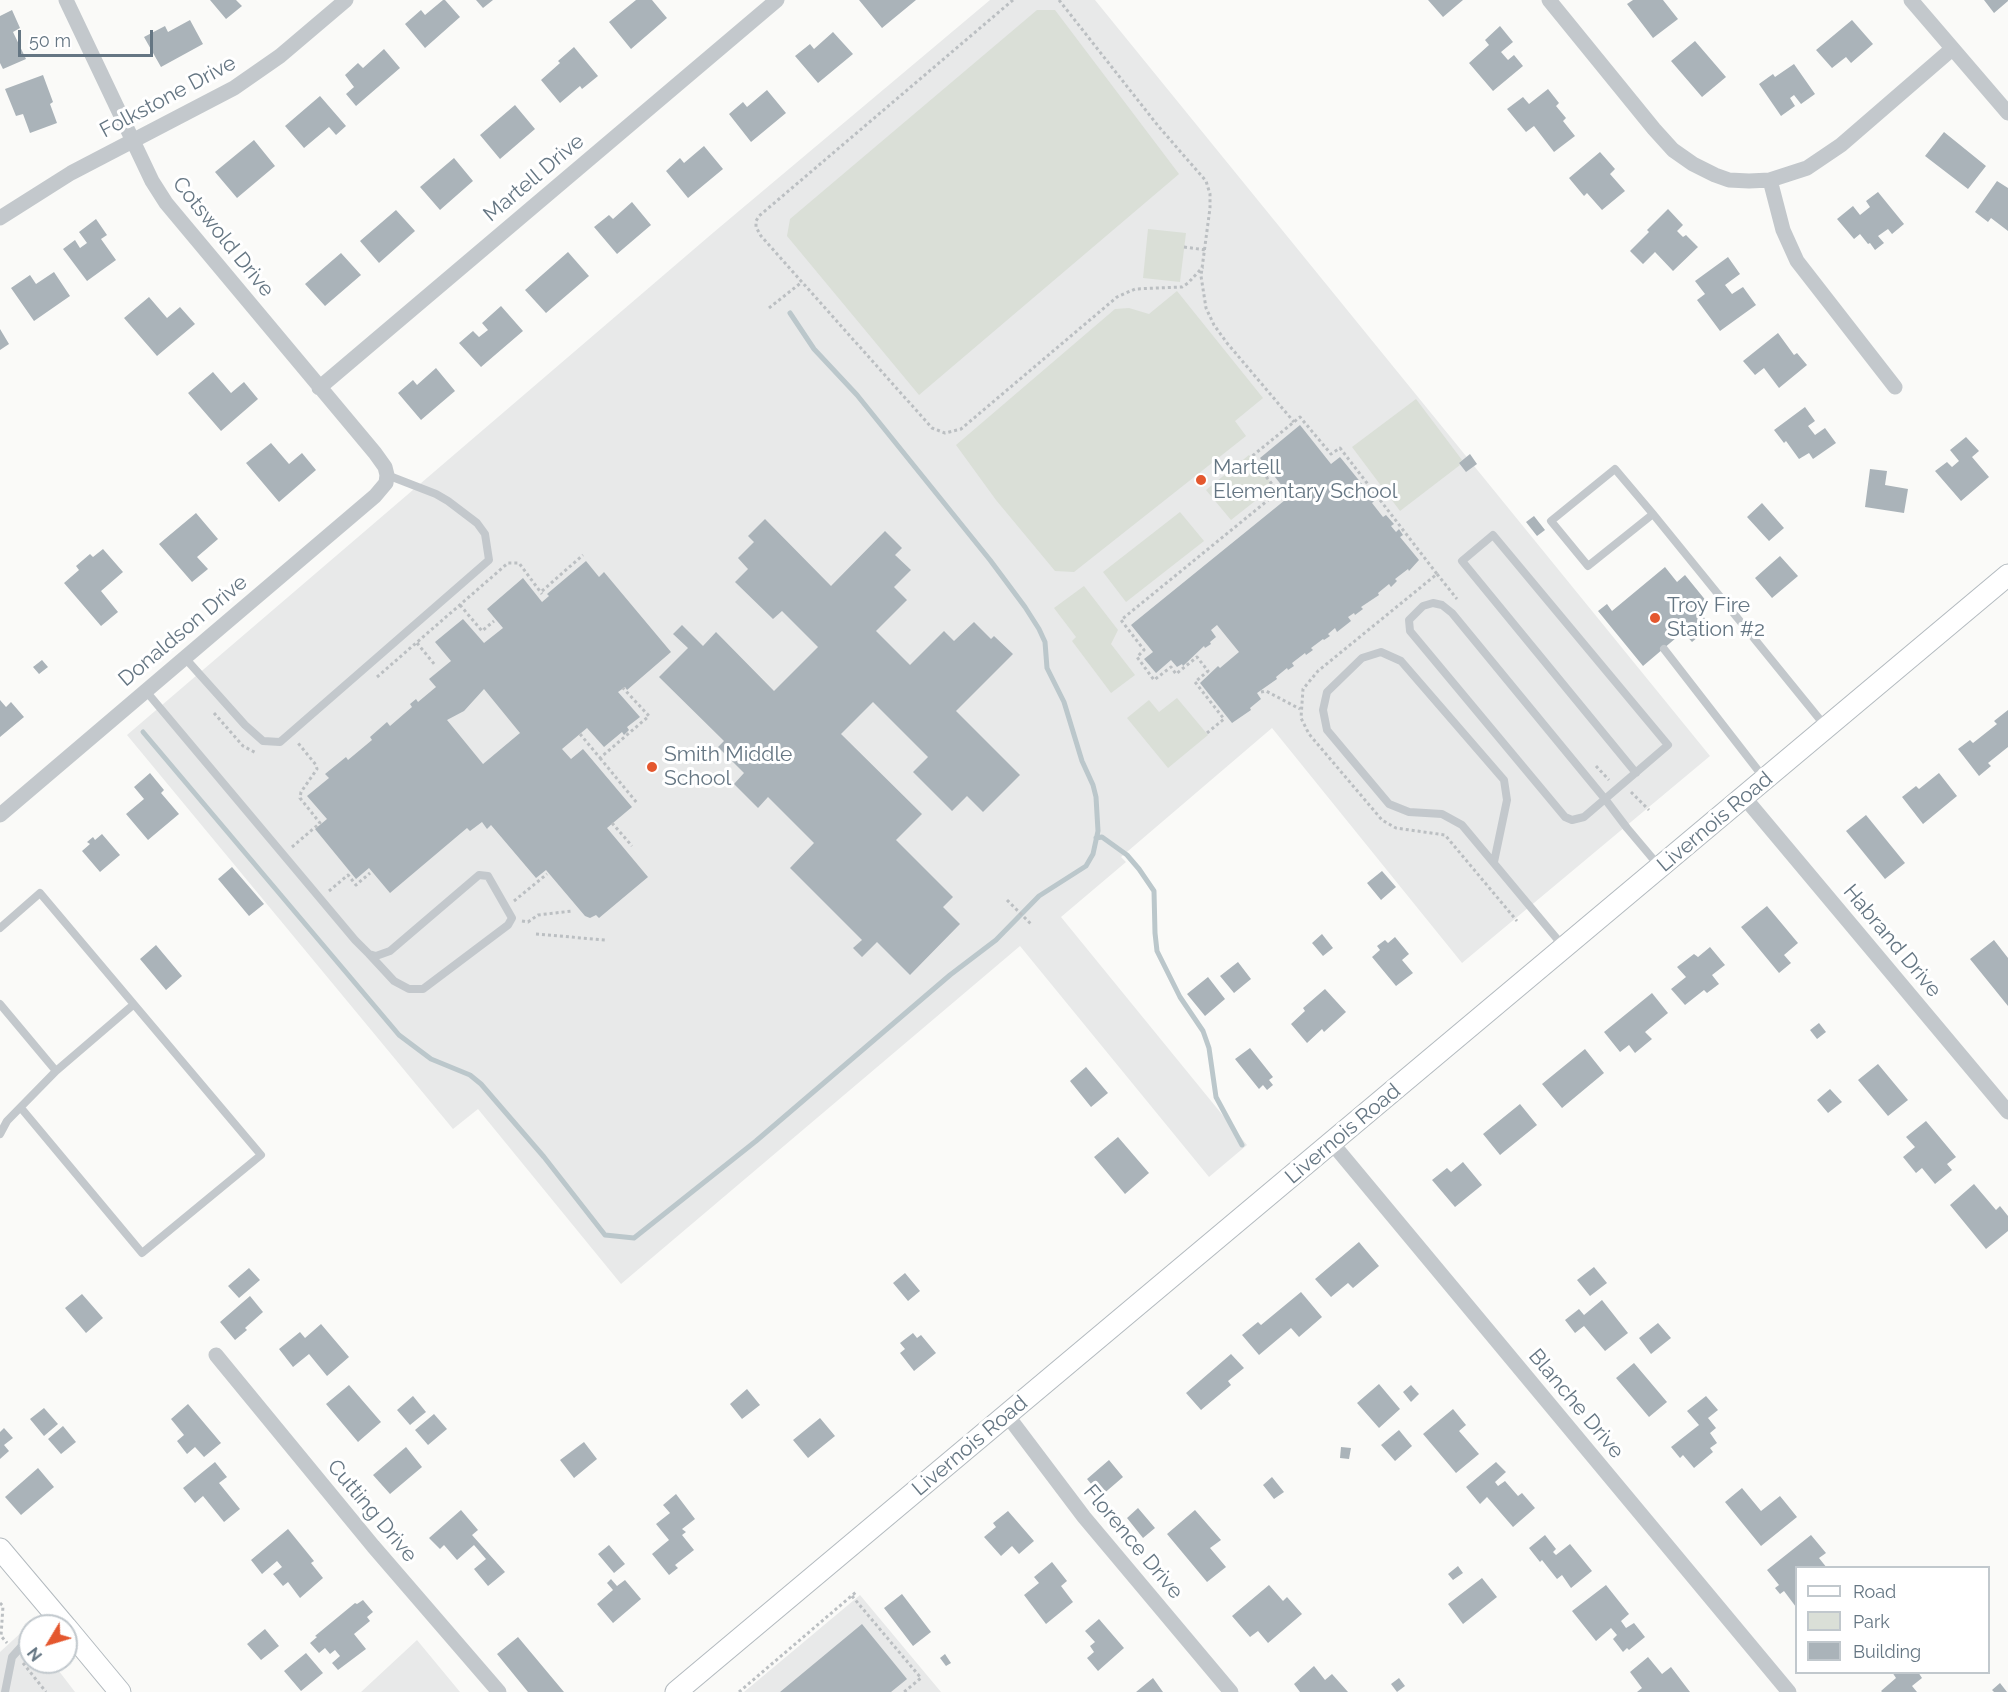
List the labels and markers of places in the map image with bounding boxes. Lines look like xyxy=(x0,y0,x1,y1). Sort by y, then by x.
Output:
place label: Martell Elementary School xyxy=(1213,455,1397,505)
marker: Martell Elementary School xyxy=(1194,473,1208,487)
place label: Troy Fire Station #2 xyxy=(1667,593,1765,643)
marker: Troy Fire Station #2 xyxy=(1648,611,1662,625)
place label: Smith Middle School xyxy=(664,742,792,792)
marker: Smith Middle School xyxy=(645,760,659,774)

